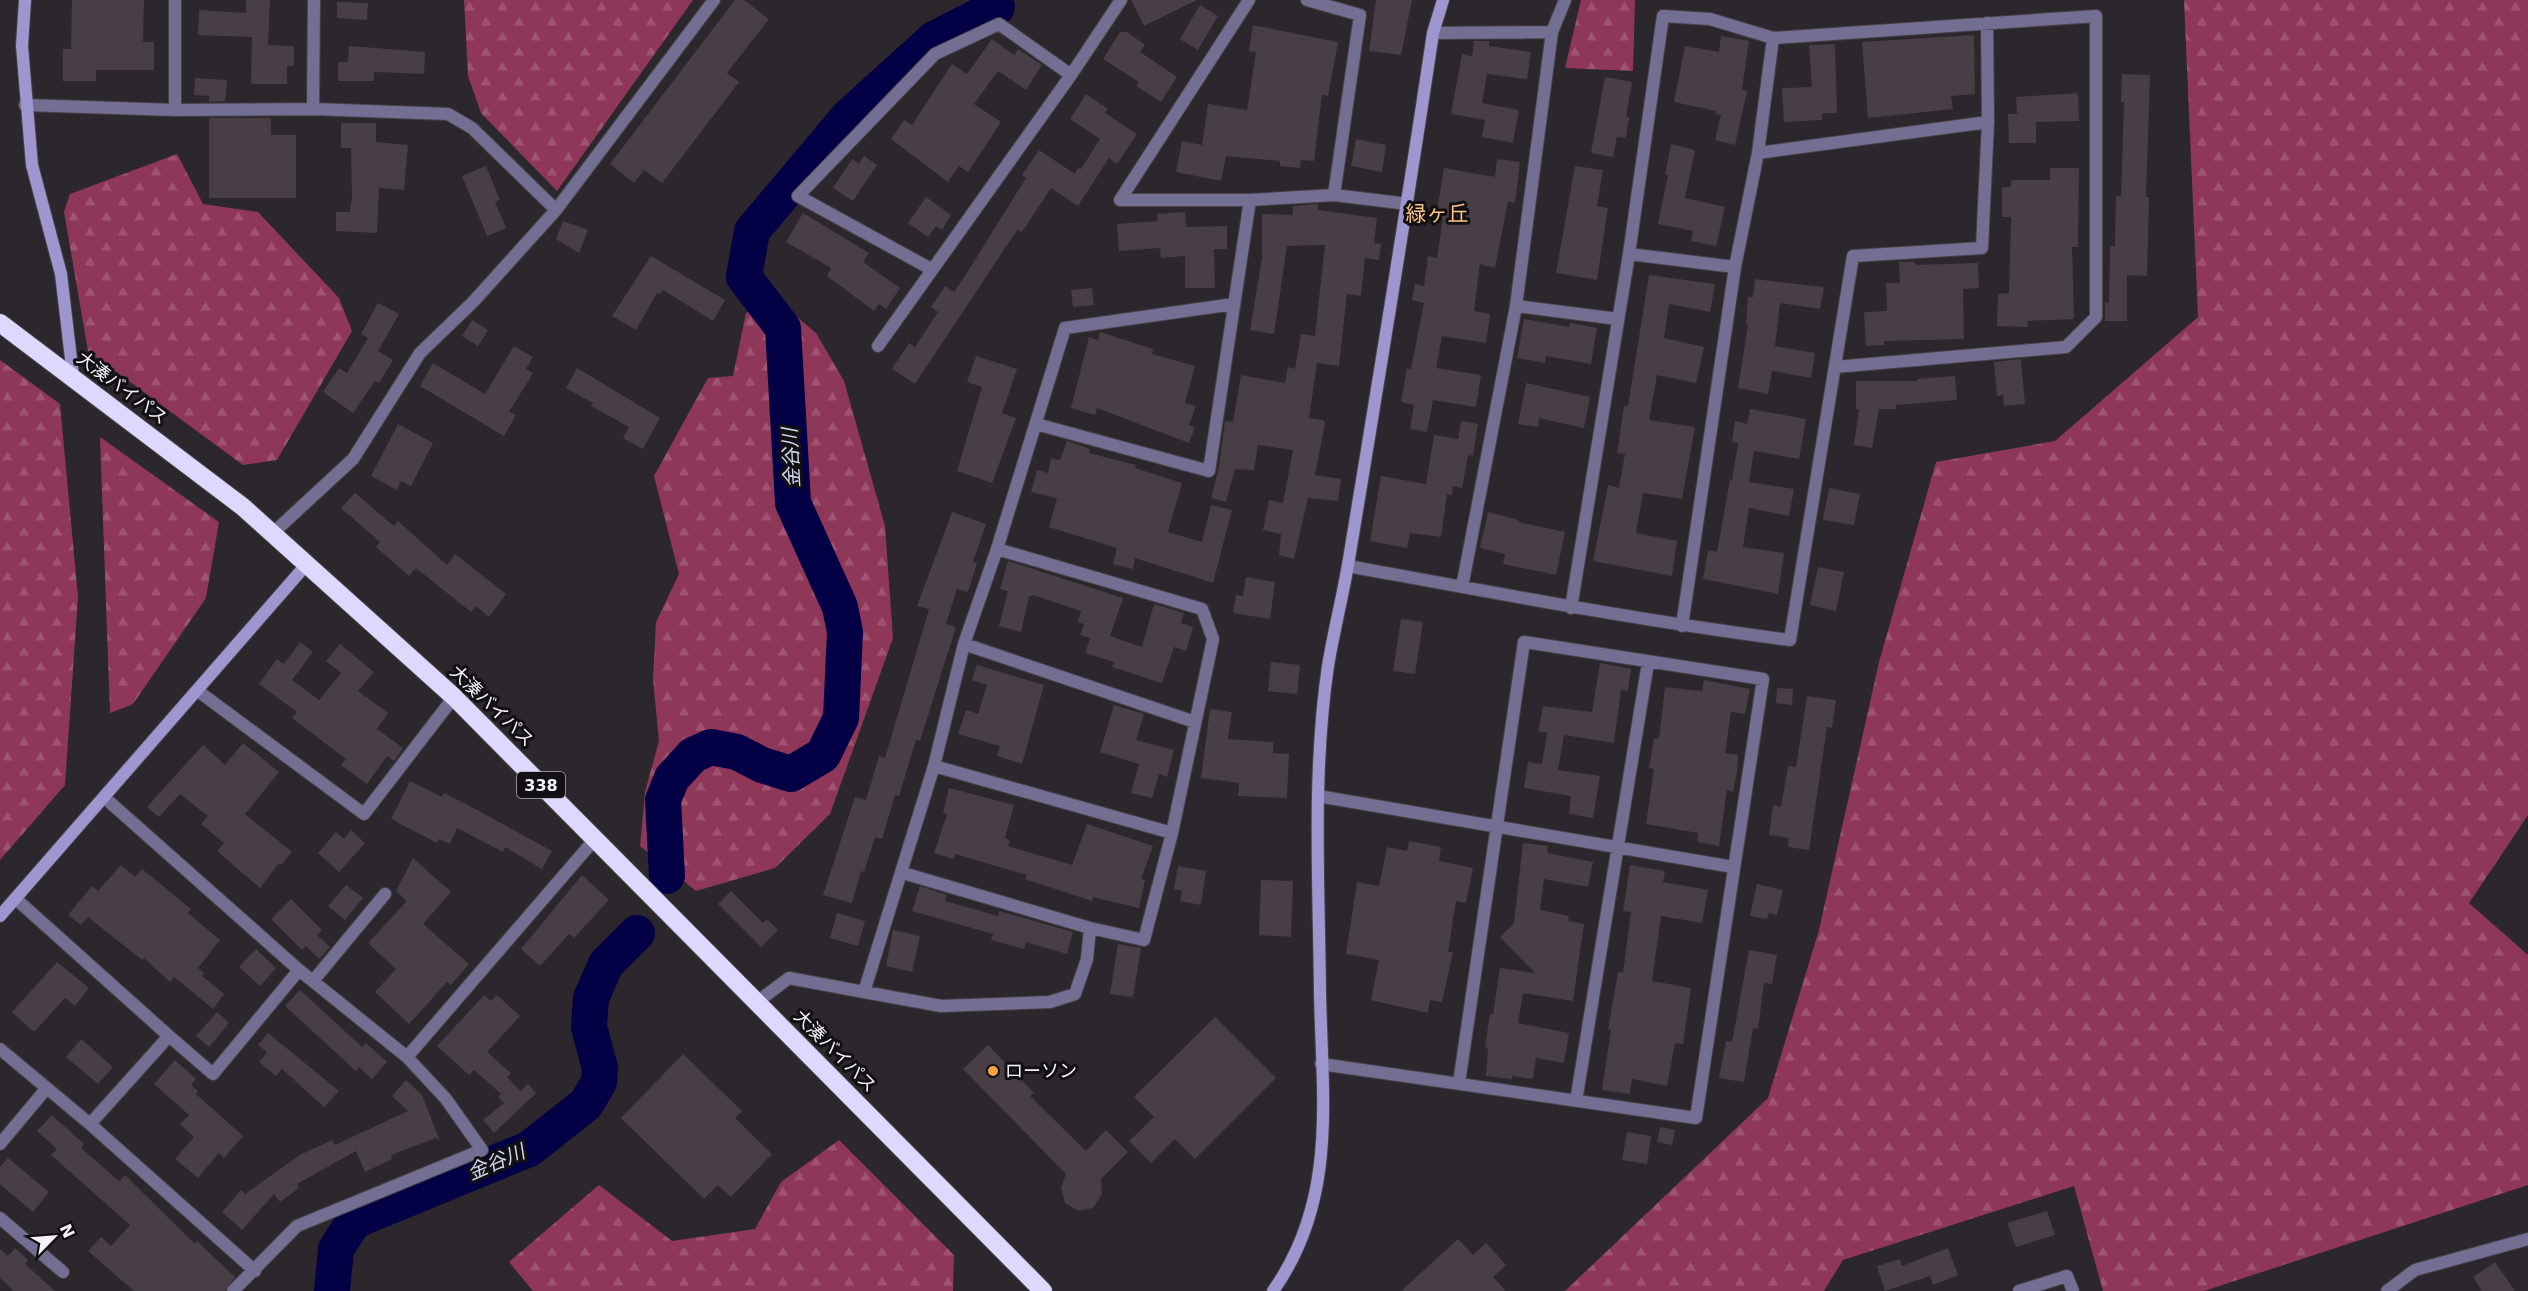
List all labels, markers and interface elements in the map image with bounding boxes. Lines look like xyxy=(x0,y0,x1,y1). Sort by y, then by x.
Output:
district label: 緑ヶ丘 xyxy=(1406,202,1469,226)
street label: 大湊バイパス xyxy=(73,347,172,428)
water label: 金谷川 xyxy=(777,425,805,489)
street label: 大湊バイパス xyxy=(446,661,538,751)
road number: 338 xyxy=(517,772,565,798)
street label: 大湊バイパス xyxy=(790,1005,881,1096)
place label: ローソン xyxy=(1005,1060,1077,1081)
marker: ローソン xyxy=(986,1064,1000,1078)
water label: 金谷川 xyxy=(464,1138,530,1185)
north arrow xyxy=(24,1207,84,1267)
text: N xyxy=(56,1221,79,1241)

